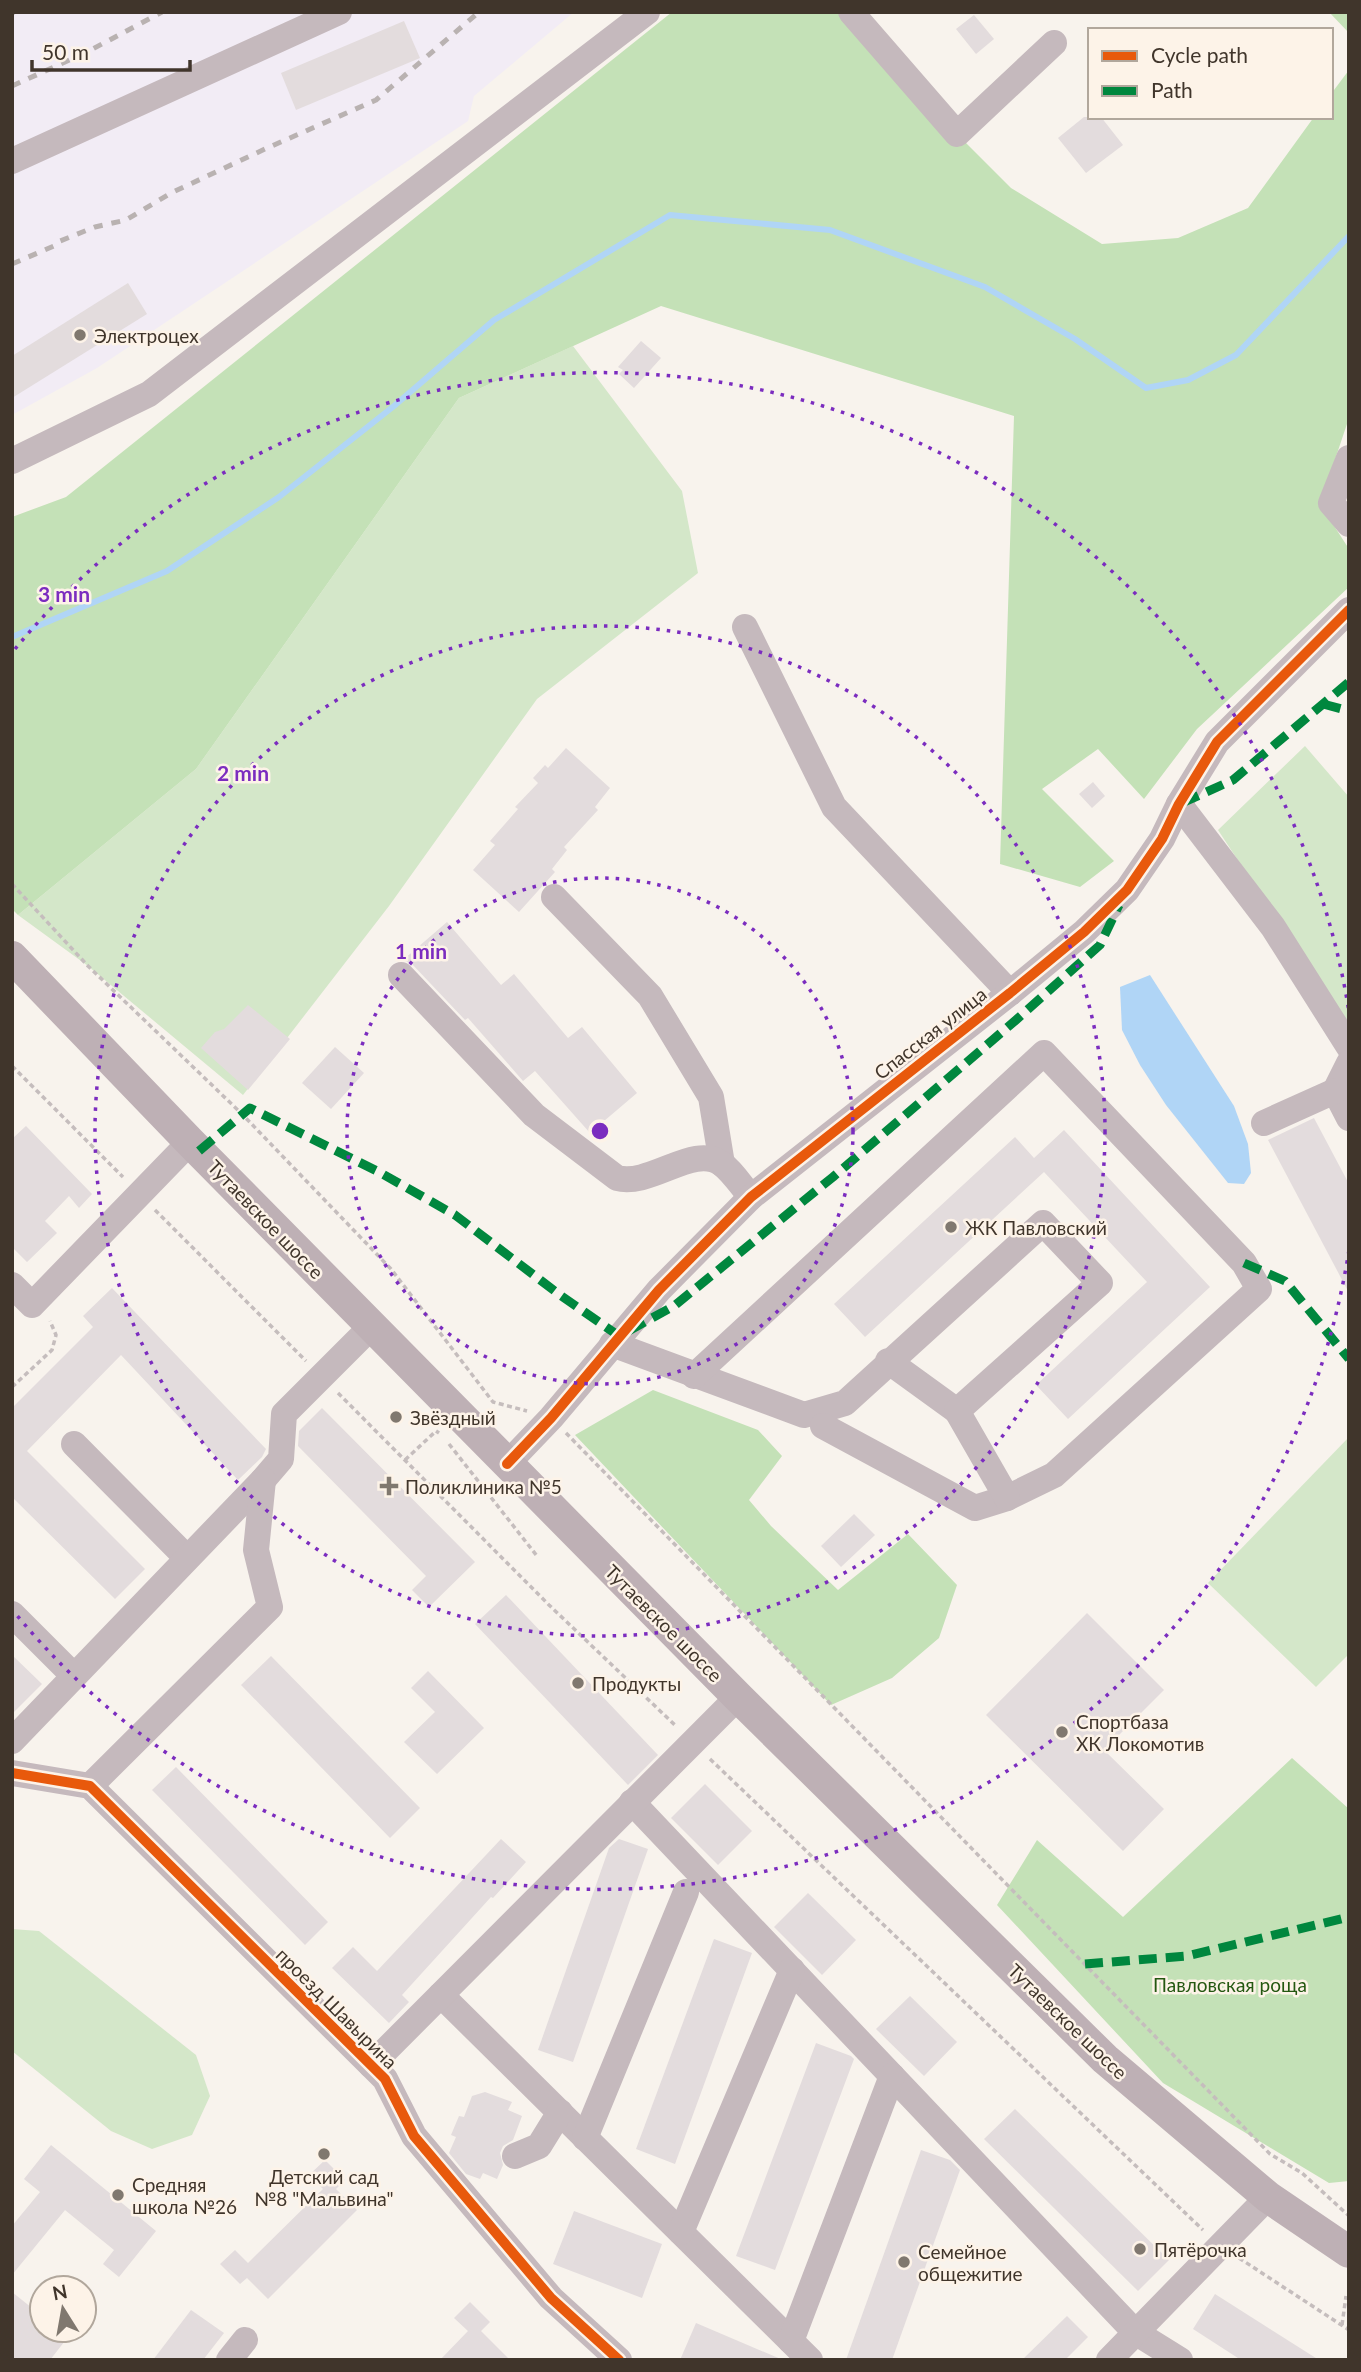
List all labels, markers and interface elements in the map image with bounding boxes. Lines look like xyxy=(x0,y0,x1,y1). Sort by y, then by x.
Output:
scale bar xyxy=(32,28,189,72)
legend xyxy=(1088,28,1333,119)
text: 50 m xyxy=(42,39,89,64)
text: Cycle path xyxy=(1151,42,1248,67)
text: Path xyxy=(1151,77,1193,102)
place label: Электроцех xyxy=(94,324,199,347)
marker: Электроцех xyxy=(72,327,88,343)
text: 3 min xyxy=(38,581,90,606)
text: 2 min xyxy=(217,760,269,785)
text: 1 min xyxy=(395,938,447,963)
street label: Спасская улица xyxy=(869,982,991,1084)
centre of rings xyxy=(588,1119,612,1143)
street label: Тутаевское шоссе xyxy=(203,1155,329,1283)
place label: ЖК Павловский xyxy=(965,1216,1107,1239)
marker: ЖК Павловский xyxy=(943,1219,959,1235)
place label: Звёздный xyxy=(410,1406,496,1429)
marker: Звёздный xyxy=(388,1409,404,1425)
place label: Поликлиника №5 xyxy=(405,1475,562,1498)
marker: Поликлиника №5 xyxy=(379,1476,399,1496)
street label: Тутаевское шоссе xyxy=(601,1560,727,1686)
place label: Продукты xyxy=(592,1672,681,1695)
marker: Продукты xyxy=(570,1675,586,1691)
place label: Спортбаза ХК Локомотив xyxy=(1076,1710,1204,1755)
marker: Спортбаза ХК Локомотив xyxy=(1054,1724,1070,1740)
street label: проезд Шавырина xyxy=(272,1943,402,2073)
street label: Тутаевское шоссе xyxy=(1004,1958,1132,2084)
park label: Павловская роща xyxy=(1153,1973,1307,1996)
marker: Детский сад №8 "Мальвина" xyxy=(316,2146,332,2162)
place label: Детский сад №8 "Мальвина" xyxy=(254,2165,394,2210)
place label: Средняя школа №26 xyxy=(132,2173,237,2218)
marker: Средняя школа №26 xyxy=(110,2187,126,2203)
place label: Пятёрочка xyxy=(1154,2238,1247,2261)
place label: Семейное общежитие xyxy=(918,2240,1023,2285)
marker: Пятёрочка xyxy=(1132,2241,1148,2257)
marker: Семейное общежитие xyxy=(896,2254,912,2270)
north arrow xyxy=(28,2274,98,2344)
text: N xyxy=(50,2279,69,2305)

